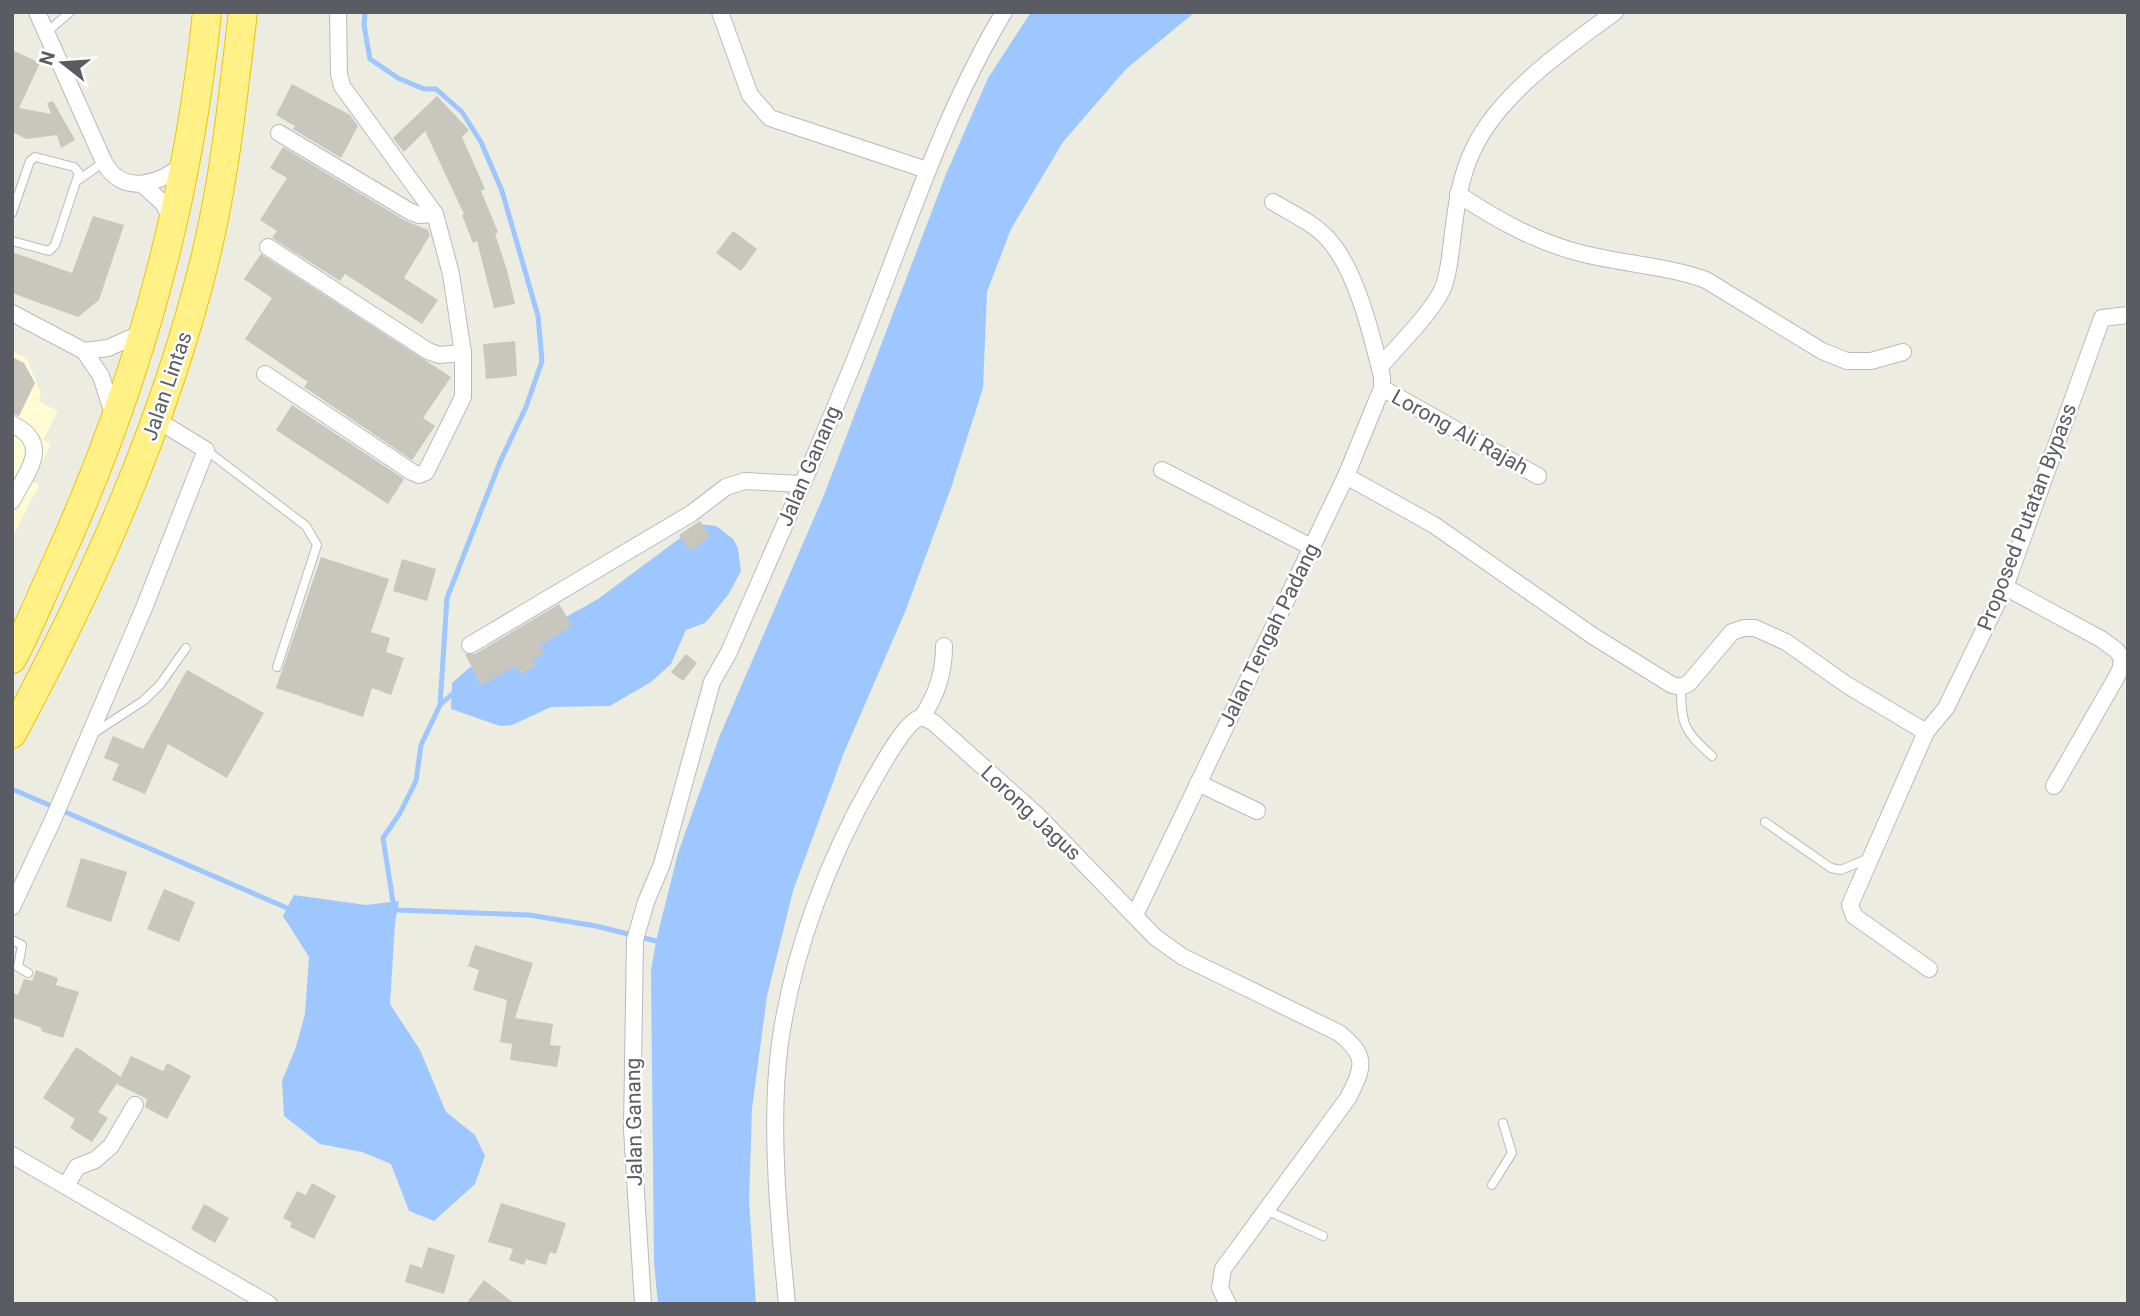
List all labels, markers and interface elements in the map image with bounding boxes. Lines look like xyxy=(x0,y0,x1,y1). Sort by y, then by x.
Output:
north arrow xyxy=(28,28,98,98)
text: N xyxy=(34,48,60,68)
street label: Jalan Lintas xyxy=(137,328,197,444)
street label: Lorong Ali Rajah xyxy=(1388,385,1532,479)
street label: Proposed Putatan Bypass xyxy=(1973,400,2081,634)
street label: Jalan Ganang xyxy=(773,402,845,530)
street label: Jalan Tengah Padang xyxy=(1214,539,1324,731)
street label: Lorong Jagus xyxy=(976,761,1086,865)
street label: Jalan Ganang xyxy=(621,1058,647,1186)

